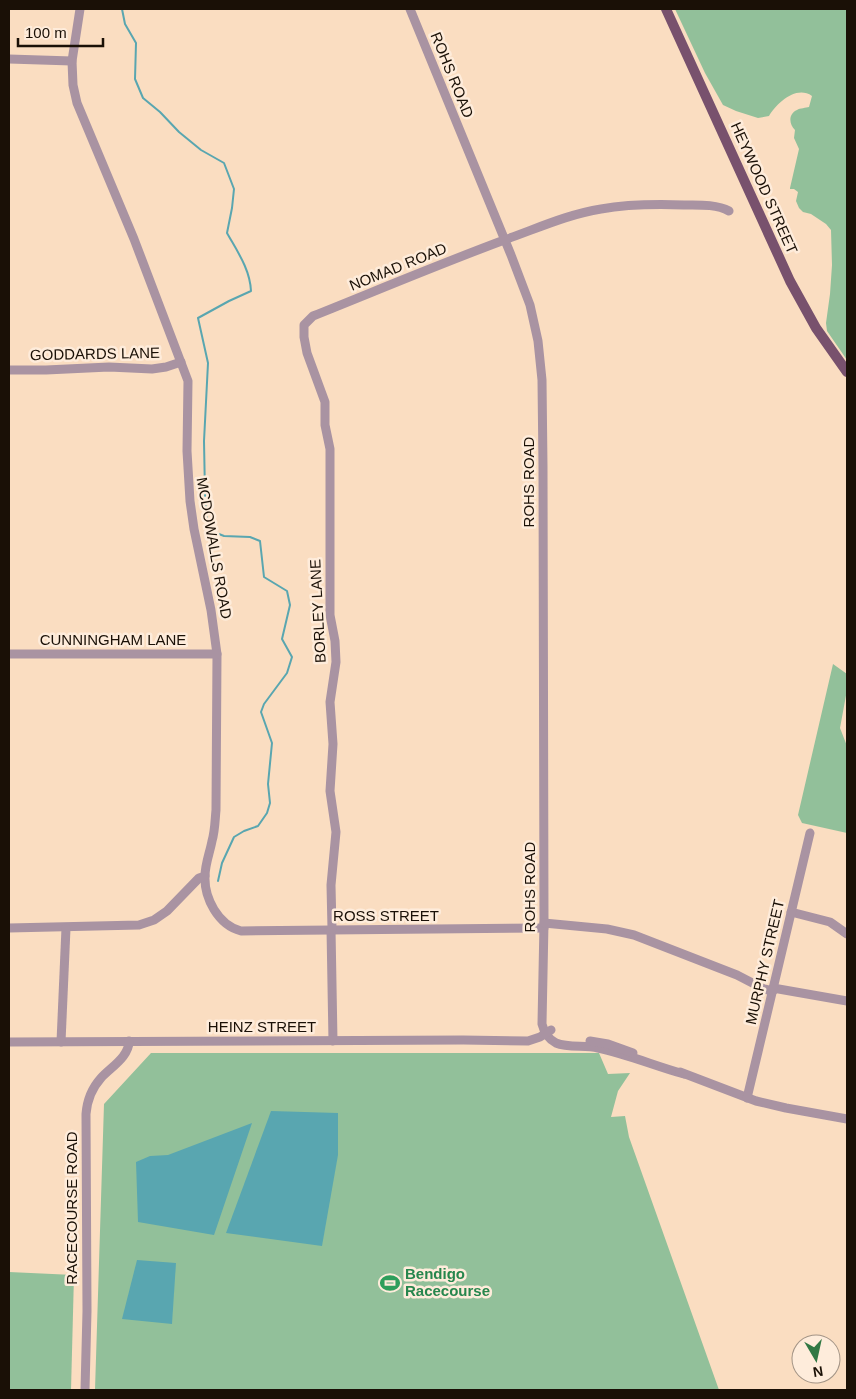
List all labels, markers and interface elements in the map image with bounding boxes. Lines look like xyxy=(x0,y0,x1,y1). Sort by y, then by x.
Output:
scale bar xyxy=(18,15,102,47)
text: 100 m xyxy=(25,24,67,41)
street label: ROHS ROAD xyxy=(428,30,477,120)
street label: HEYWOOD STREET xyxy=(728,119,801,256)
street label: NOMAD ROAD xyxy=(347,239,449,294)
street label: GODDARDS LANE xyxy=(30,344,160,363)
street label: ROHS ROAD xyxy=(520,436,537,527)
street label: MCDOWALLS ROAD xyxy=(194,476,235,620)
street label: BORLEY LANE xyxy=(306,559,329,663)
street label: CUNNINGHAM LANE xyxy=(40,631,186,648)
street label: ROHS ROAD xyxy=(521,841,538,932)
street label: MURPHY STREET xyxy=(742,898,787,1026)
street label: ROSS STREET xyxy=(333,907,439,924)
street label: HEINZ STREET xyxy=(208,1018,316,1035)
street label: RACECOURSE ROAD xyxy=(63,1131,80,1285)
place label: Bendigo Racecourse xyxy=(405,1265,490,1299)
sports icon: Bendigo Racecourse xyxy=(379,1272,401,1294)
north arrow xyxy=(791,1334,841,1384)
text: N xyxy=(812,1363,824,1381)

